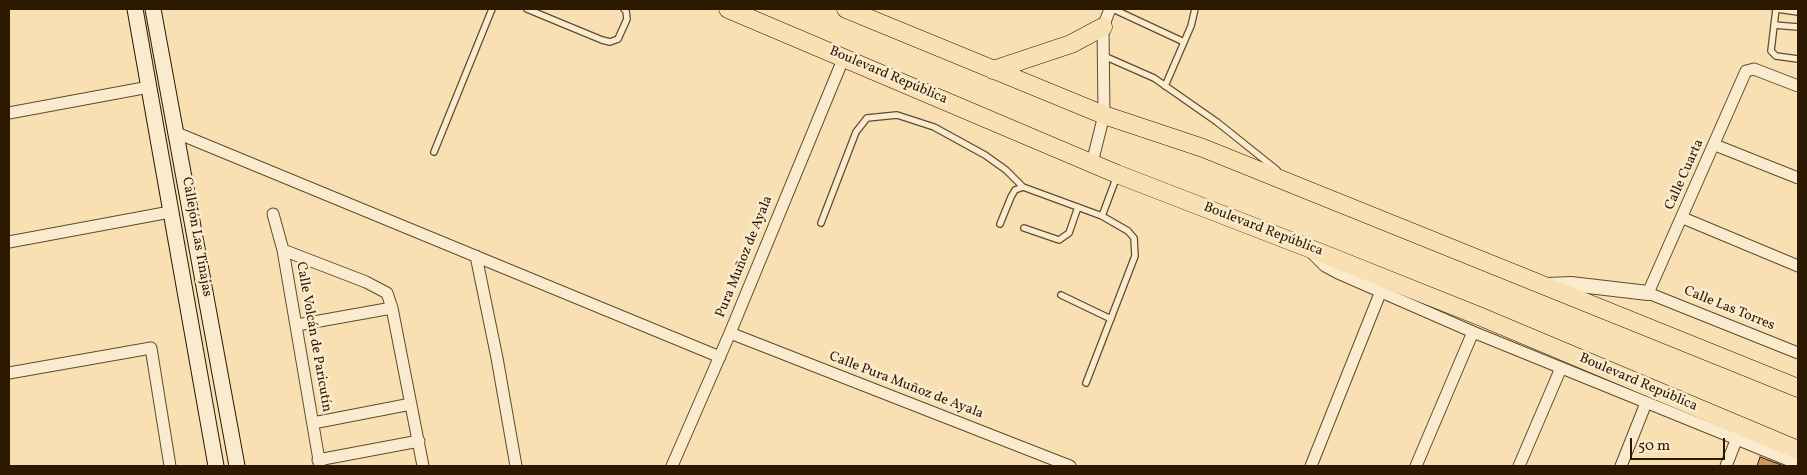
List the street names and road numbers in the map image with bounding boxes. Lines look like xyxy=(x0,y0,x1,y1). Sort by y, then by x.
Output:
street label: Boulevard República xyxy=(826,44,950,108)
street label: Calle Cuarta xyxy=(1662,137,1708,213)
street label: Callejón Las Tinajas xyxy=(177,176,215,298)
street label: Pura Muñoz de Ayala xyxy=(713,194,777,320)
street label: Boulevard República xyxy=(1201,199,1325,261)
street label: Calle Volcán de Paricutín xyxy=(292,261,334,413)
street label: Calle Las Torres xyxy=(1681,283,1777,335)
street label: Calle Pura Muñoz de Ayala xyxy=(826,349,986,423)
street label: Boulevard República xyxy=(1576,351,1700,415)

